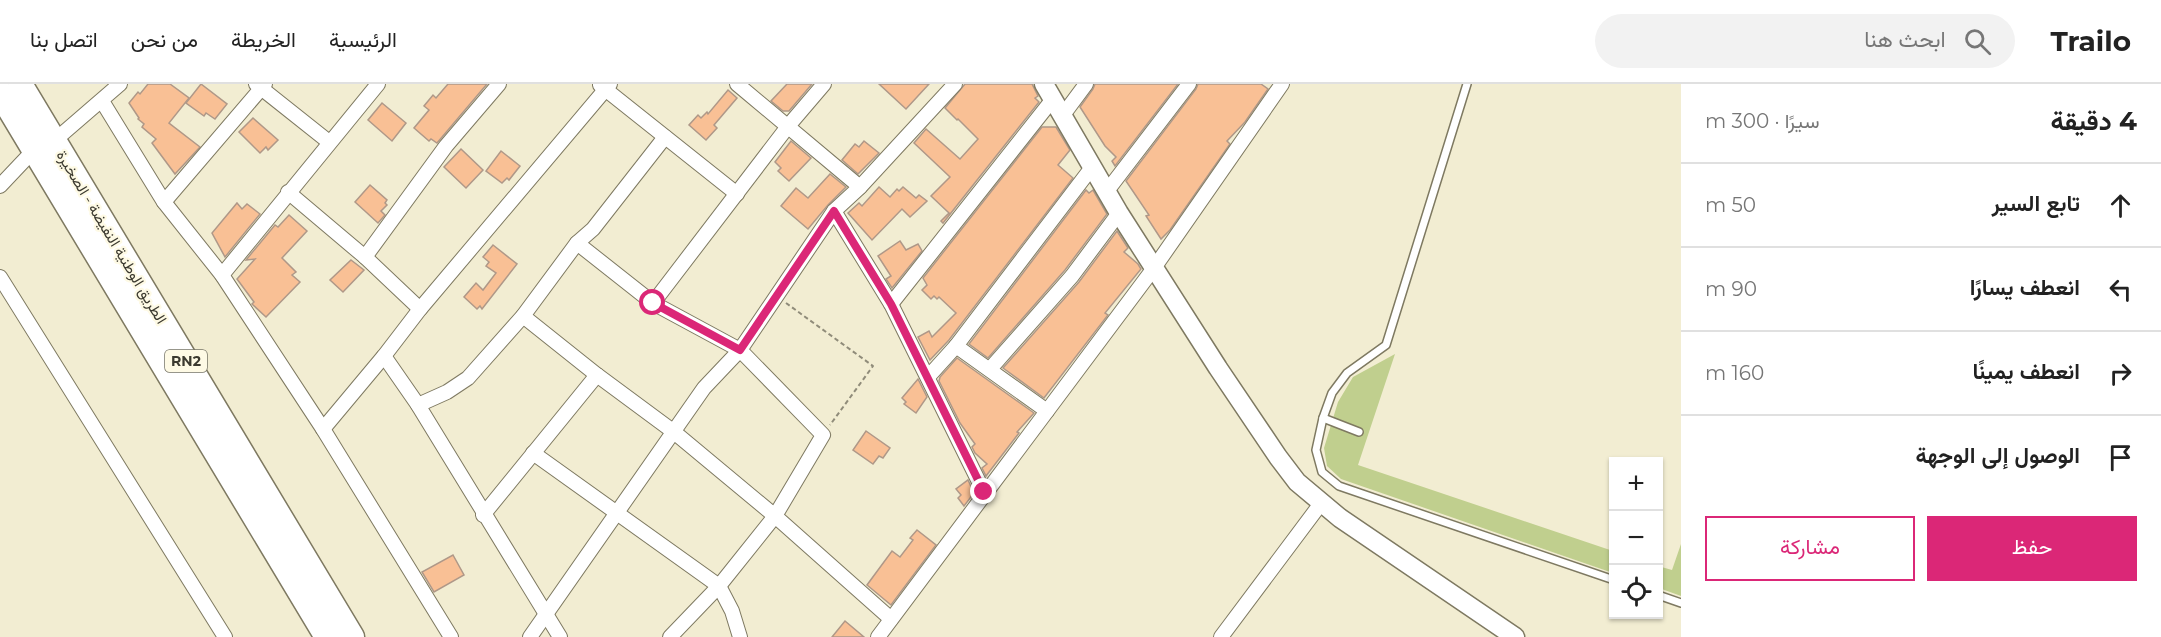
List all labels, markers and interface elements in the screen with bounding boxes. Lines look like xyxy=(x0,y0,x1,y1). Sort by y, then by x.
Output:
search box xyxy=(1595,14,2015,68)
text: Trailo xyxy=(2051,24,2131,58)
icon: search xyxy=(1961,25,1994,58)
text: ابحث هنا xyxy=(1864,26,1946,53)
text: اتصل بنا xyxy=(30,27,98,52)
text: من نحن xyxy=(131,27,198,52)
text: الخريطة xyxy=(231,27,296,52)
text: الرئيسية xyxy=(329,27,397,52)
text: 4 دقيقة xyxy=(2050,105,2137,137)
text: سيرًا · 300 m xyxy=(1705,109,1819,133)
street label: الطريق الوطنية النفيضة - الصخيرة xyxy=(52,147,171,328)
icon: ahead xyxy=(2104,189,2137,222)
text: تابع السير xyxy=(1992,190,2080,217)
text: 50 m xyxy=(1705,193,1756,217)
icon: left xyxy=(2104,273,2137,306)
text: انعطف يسارًا xyxy=(1970,274,2080,301)
text: 90 m xyxy=(1705,277,1757,301)
route start xyxy=(639,289,665,315)
road number: RN2 xyxy=(165,350,207,372)
icon: right xyxy=(2104,357,2137,390)
text: انعطف يمينًا xyxy=(1972,358,2080,385)
text: 160 m xyxy=(1705,361,1764,385)
icon: arrive xyxy=(2104,441,2137,474)
text: الوصول إلى الوجهة xyxy=(1915,442,2080,469)
map controls xyxy=(1609,457,1663,619)
button: + xyxy=(1609,457,1663,511)
route end xyxy=(970,478,996,504)
button: − xyxy=(1609,511,1663,565)
button: مشاركة xyxy=(1705,516,1915,581)
button: حفظ xyxy=(1927,516,2137,581)
button: locate xyxy=(1609,565,1663,619)

